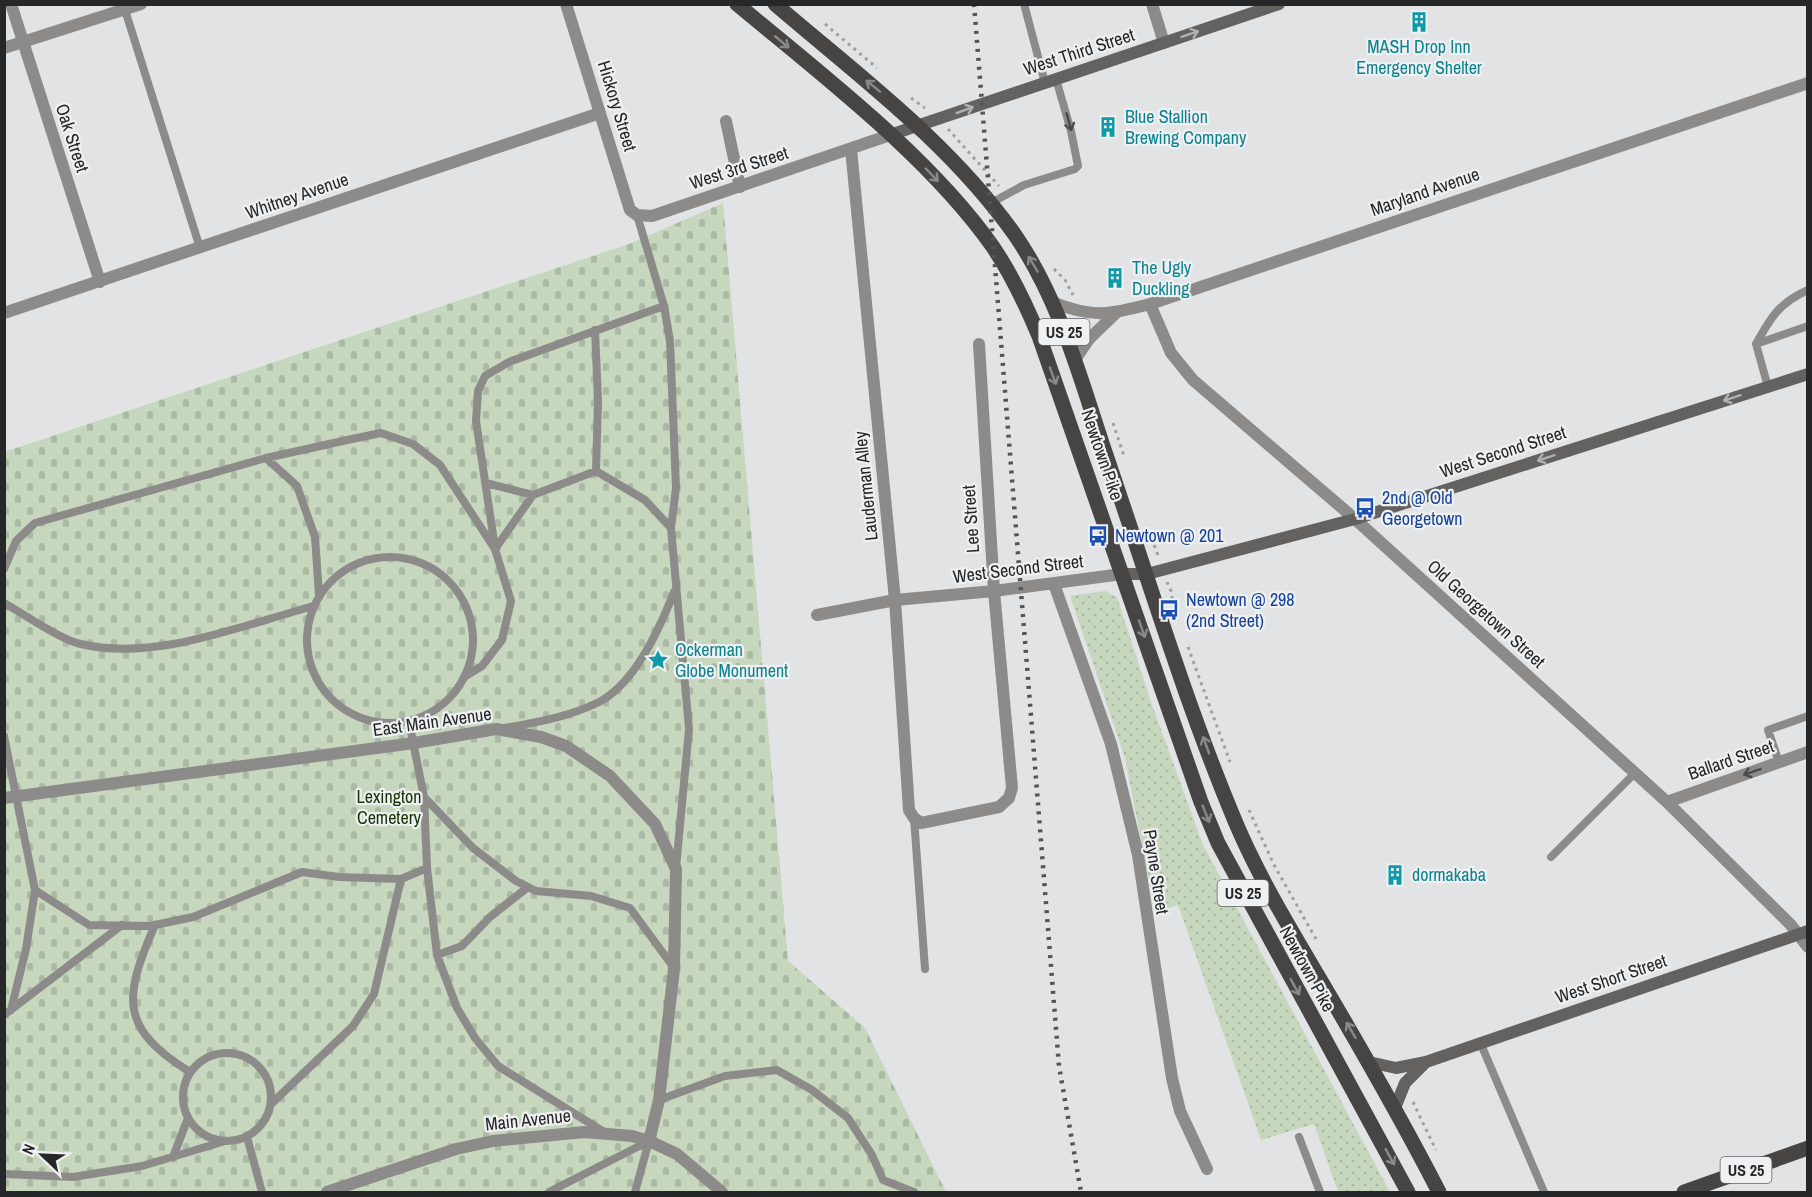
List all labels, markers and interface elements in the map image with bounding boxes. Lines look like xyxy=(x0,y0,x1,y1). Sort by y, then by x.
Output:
building icon: MASH Drop Inn Emergency Shelter xyxy=(1407,10,1431,34)
street label: West Third Street xyxy=(1020,22,1137,81)
one-way arrow xyxy=(1180,28,1199,39)
place label: MASH Drop Inn Emergency Shelter xyxy=(1356,34,1482,80)
one-way arrow xyxy=(774,36,790,49)
street label: Hickory Street xyxy=(592,57,643,154)
one-way arrow xyxy=(866,80,882,93)
street label: Oak Street xyxy=(50,100,95,175)
one-way arrow xyxy=(955,104,974,115)
place label: Blue Stallion Brewing Company xyxy=(1125,104,1247,150)
one-way arrow xyxy=(1064,112,1075,131)
building icon: Blue Stallion Brewing Company xyxy=(1096,115,1120,139)
street label: West 3rd Street xyxy=(686,140,791,195)
street label: Maryland Avenue xyxy=(1367,161,1483,222)
street label: Whitney Avenue xyxy=(242,166,352,225)
one-way arrow xyxy=(924,168,939,183)
place label: The Ugly Duckling xyxy=(1132,255,1192,301)
one-way arrow xyxy=(1026,256,1038,273)
building icon: The Ugly Duckling xyxy=(1103,266,1127,290)
road number: US 25 xyxy=(1038,319,1090,345)
one-way arrow xyxy=(1049,366,1060,385)
one-way arrow xyxy=(1723,393,1742,404)
street label: Newtown Pike xyxy=(1075,406,1130,504)
street label: West Second Street xyxy=(1437,419,1569,484)
street label: Lauderman Alley xyxy=(847,429,884,542)
one-way arrow xyxy=(1537,453,1556,464)
street label: Lee Street xyxy=(956,484,985,554)
place label: 2nd @ Old Georgetown xyxy=(1382,485,1462,531)
bus stop icon: 2nd @ Old Georgetown xyxy=(1353,496,1377,520)
place label: Newtown @ 201 xyxy=(1115,523,1224,548)
bus stop icon: Newtown @ 201 xyxy=(1086,524,1110,548)
street label: West Second Street xyxy=(951,548,1084,589)
street label: Old Georgetown Street xyxy=(1422,554,1551,673)
place label: Newtown @ 298 (2nd Street) xyxy=(1186,587,1295,633)
bus stop icon: Newtown @ 298 (2nd Street) xyxy=(1157,598,1181,622)
one-way arrow xyxy=(1137,620,1148,638)
place label: Ockerman Globe Monument xyxy=(675,637,788,683)
place icon: Ockerman Globe Monument xyxy=(646,648,670,672)
street label: East Main Avenue xyxy=(371,701,493,742)
street label: Ballard Street xyxy=(1684,733,1777,786)
one-way arrow xyxy=(1200,736,1211,755)
one-way arrow xyxy=(1743,767,1762,778)
park label: Lexington Cemetery xyxy=(357,784,422,830)
one-way arrow xyxy=(1201,804,1212,822)
street label: Payne Street xyxy=(1137,828,1176,916)
place label: dormakaba xyxy=(1412,862,1486,887)
building icon: dormakaba xyxy=(1383,863,1407,887)
road number: US 25 xyxy=(1218,880,1268,906)
street label: Newtown Pike xyxy=(1274,921,1341,1016)
street label: West Short Street xyxy=(1552,948,1670,1009)
one-way arrow xyxy=(1289,978,1301,995)
one-way arrow xyxy=(1344,1022,1356,1039)
street label: Main Avenue xyxy=(484,1103,572,1136)
north arrow xyxy=(12,1125,72,1185)
text: N xyxy=(16,1140,40,1158)
one-way arrow xyxy=(1384,1148,1396,1165)
road number: US 25 xyxy=(1720,1157,1772,1183)

